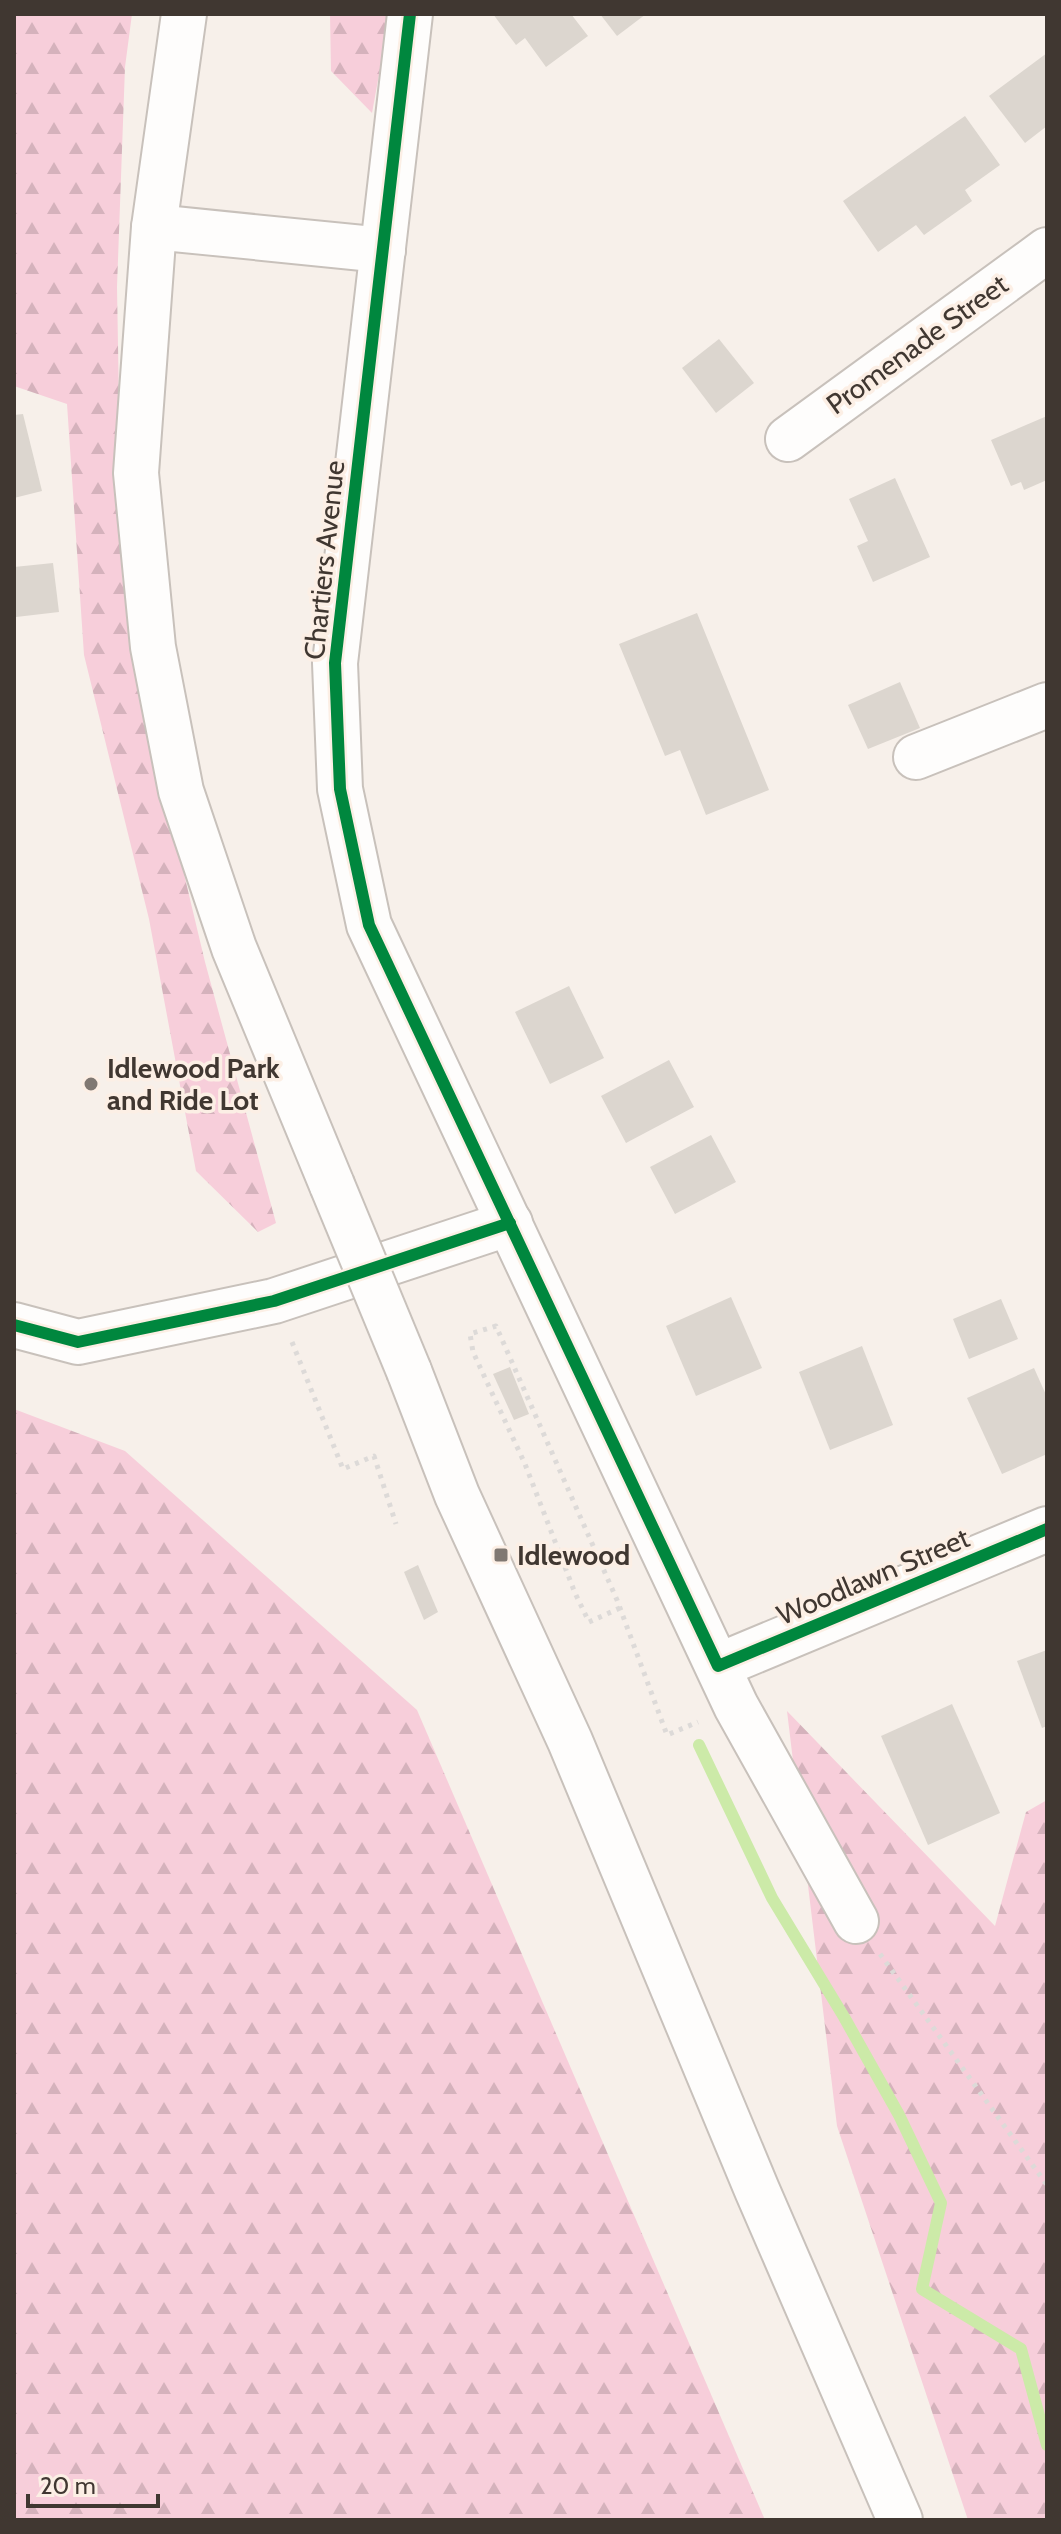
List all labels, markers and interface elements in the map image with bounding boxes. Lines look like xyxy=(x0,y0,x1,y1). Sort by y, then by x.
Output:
street label: Promenade Street xyxy=(820,267,1014,421)
street label: Chartiers Avenue xyxy=(297,459,351,661)
place label: Idlewood Park and Ride Lot xyxy=(107,1051,280,1117)
marker: Idlewood Park and Ride Lot xyxy=(82,1075,100,1093)
street label: Woodlawn Street xyxy=(772,1520,974,1632)
place label: Idlewood xyxy=(517,1538,630,1572)
marker: Idlewood xyxy=(492,1546,510,1564)
scale bar xyxy=(28,2458,158,2508)
text: 20 m xyxy=(40,2471,96,2500)

